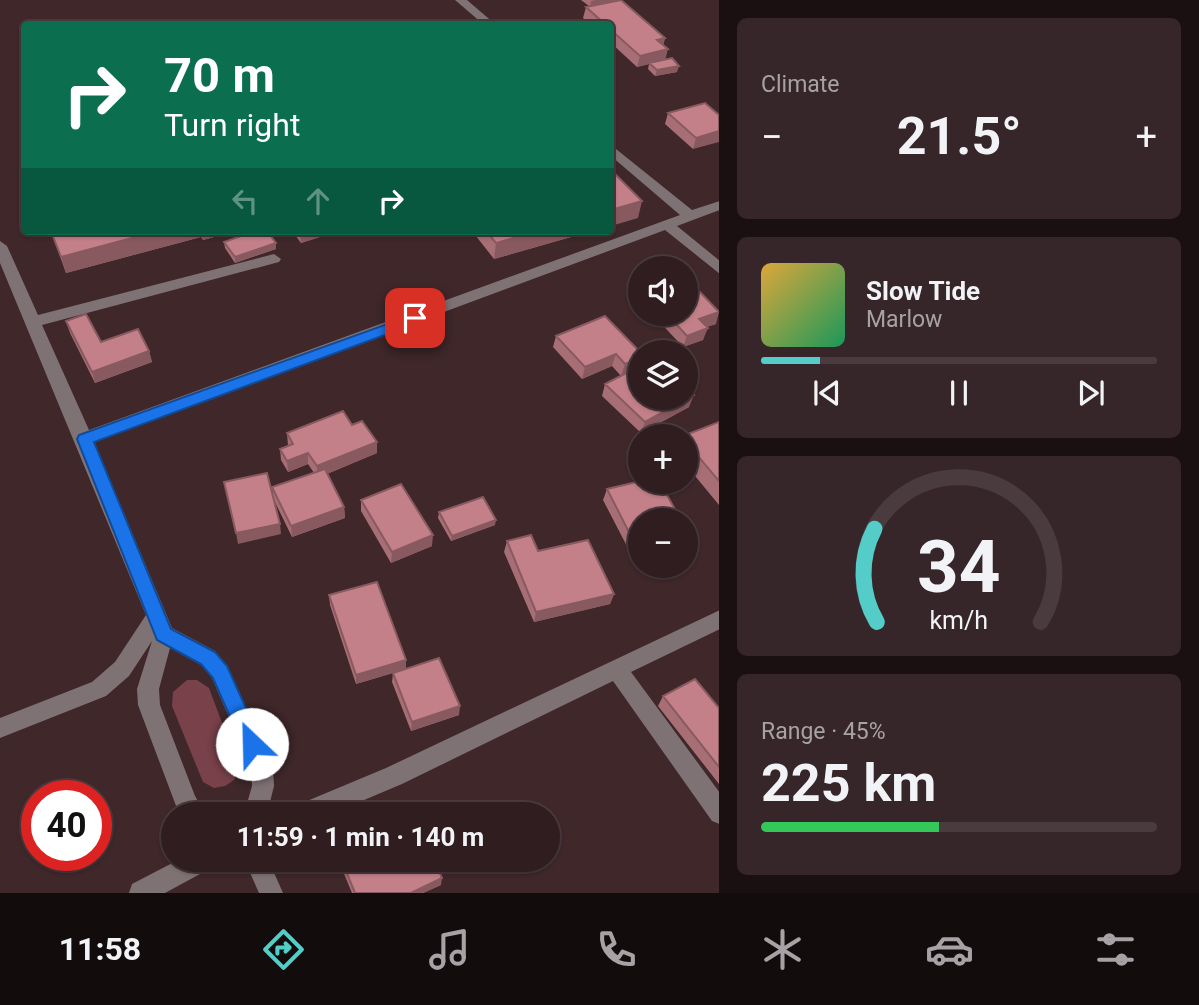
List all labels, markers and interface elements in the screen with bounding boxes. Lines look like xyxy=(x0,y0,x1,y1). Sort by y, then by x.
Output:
text: 70 m xyxy=(164,47,275,104)
icon: right xyxy=(49,49,140,140)
text: Climate xyxy=(761,71,840,98)
text: Turn right xyxy=(164,106,300,144)
text: 21.5° xyxy=(897,106,1022,167)
text: − xyxy=(761,115,783,159)
text: + xyxy=(1135,115,1157,159)
icon: left xyxy=(226,182,264,220)
icon: ahead xyxy=(299,182,337,220)
icon: right xyxy=(372,182,410,220)
map controls xyxy=(628,256,698,578)
button: sound xyxy=(628,256,698,326)
text: Slow Tide xyxy=(866,276,980,306)
pin xyxy=(385,288,445,348)
icon: arrive xyxy=(396,299,434,337)
text: Marlow xyxy=(866,306,942,333)
button: layers xyxy=(628,340,698,410)
icon: previous xyxy=(808,374,846,412)
icon: pause xyxy=(940,374,978,412)
icon: next xyxy=(1072,374,1110,412)
button: + xyxy=(628,424,698,494)
button: − xyxy=(628,508,698,578)
text: 34 xyxy=(917,524,1001,610)
text: km/h xyxy=(930,606,988,635)
position arrow xyxy=(215,707,289,781)
text: Range · 45% xyxy=(761,718,886,745)
text: 225 km xyxy=(761,753,936,814)
speed limit sign: 40 xyxy=(21,780,112,871)
text: 11:59 · 1 min · 140 m xyxy=(237,822,484,852)
icon: directions xyxy=(259,925,308,974)
icon: music xyxy=(425,925,474,974)
icon: phone xyxy=(592,925,641,974)
icon: climate xyxy=(758,925,807,974)
icon: car xyxy=(925,925,974,974)
icon: filters xyxy=(1091,925,1140,974)
text: 11:58 xyxy=(59,930,141,968)

